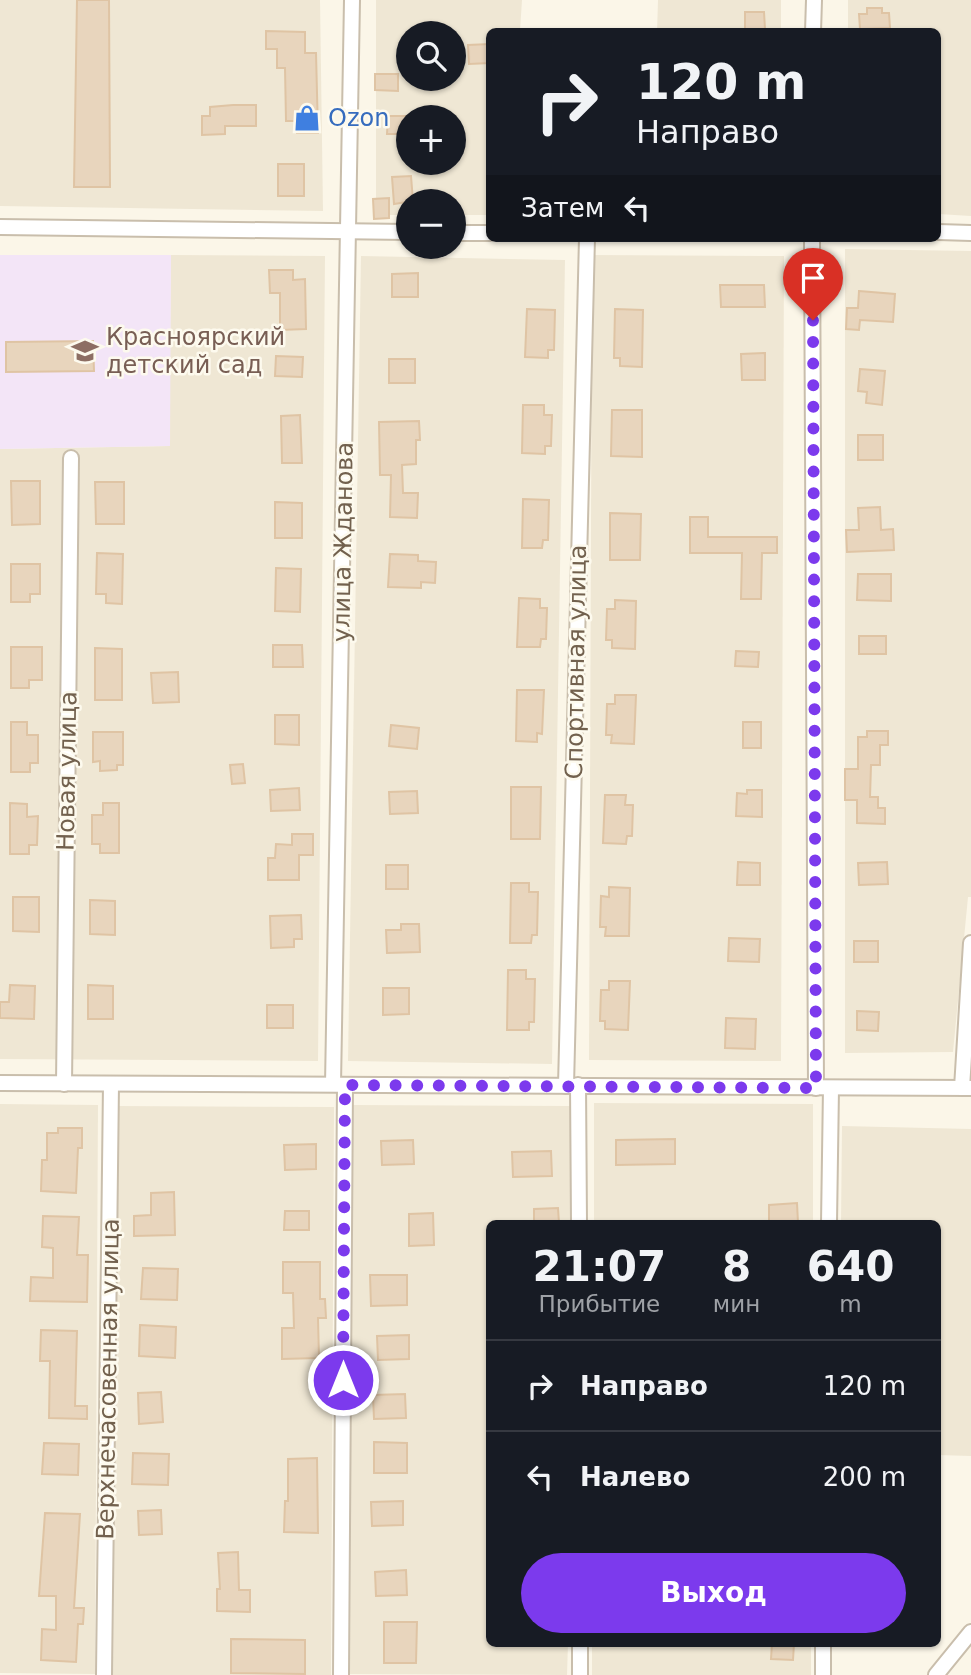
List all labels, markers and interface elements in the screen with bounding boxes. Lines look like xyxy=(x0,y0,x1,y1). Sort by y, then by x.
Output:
map controls xyxy=(396,21,466,259)
button: search xyxy=(396,21,466,91)
text: 120 m xyxy=(636,54,806,111)
icon: right xyxy=(521,56,612,147)
shop icon: Ozon xyxy=(292,103,322,133)
place label: Ozon xyxy=(328,104,389,132)
button: + xyxy=(396,105,466,175)
text: Направо xyxy=(636,113,779,151)
button: − xyxy=(396,189,466,259)
icon: left xyxy=(618,189,656,227)
text: Затем xyxy=(521,193,604,223)
pin xyxy=(783,248,843,320)
icon: arrive xyxy=(794,259,832,297)
place label: Красноярский детский сад xyxy=(106,323,285,379)
school or university icon: Красноярский детский сад xyxy=(70,336,100,366)
street label: улица Жданова xyxy=(327,442,359,642)
street label: Спортивная улица xyxy=(560,544,592,780)
street label: Новая улица xyxy=(52,691,82,851)
street label: Верхнечасовенная улица xyxy=(91,1218,125,1540)
text: 21:07 xyxy=(533,1242,666,1291)
text: 8 xyxy=(722,1242,751,1291)
text: 640 xyxy=(807,1242,894,1291)
text: Прибытие xyxy=(539,1291,660,1317)
text: мин xyxy=(713,1291,760,1317)
text: m xyxy=(839,1291,862,1317)
position arrow xyxy=(306,1343,380,1417)
icon: right xyxy=(521,1367,559,1405)
text: Направо xyxy=(580,1371,708,1401)
text: 120 m xyxy=(823,1371,906,1401)
icon: left xyxy=(521,1458,559,1496)
text: Налево xyxy=(580,1462,690,1492)
text: 200 m xyxy=(823,1462,906,1492)
button: Выход xyxy=(521,1553,906,1633)

